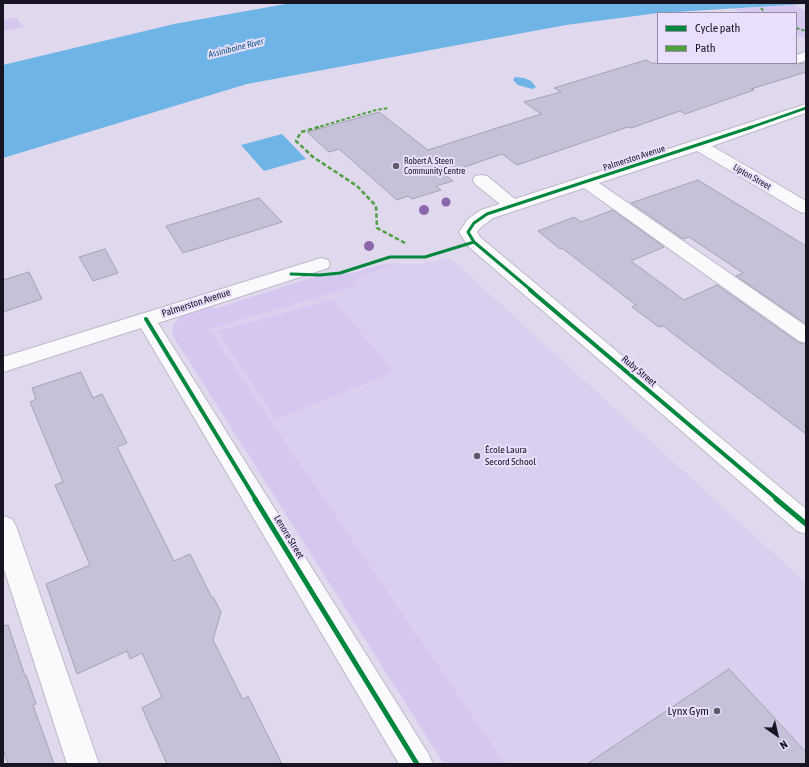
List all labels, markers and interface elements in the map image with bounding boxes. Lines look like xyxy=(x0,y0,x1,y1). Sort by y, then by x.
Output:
legend xyxy=(657,12,797,64)
text: Cycle path xyxy=(695,21,740,35)
water label: Assiniboine River xyxy=(207,36,265,60)
text: Path xyxy=(695,41,716,55)
street label: Palmerston Avenue xyxy=(602,143,666,173)
place label: Robert A. Steen Community Centre xyxy=(404,156,465,177)
marker: Robert A. Steen Community Centre xyxy=(391,161,401,171)
street label: Lipton Street xyxy=(731,162,773,192)
street label: Palmerston Avenue xyxy=(160,286,232,320)
street label: Ruby Street xyxy=(619,353,659,389)
place label: École Laura Secord School xyxy=(485,444,536,468)
marker: École Laura Secord School xyxy=(472,451,482,461)
street label: Lenore Street xyxy=(271,513,307,561)
place label: Lynx Gym xyxy=(668,704,709,718)
marker: Lynx Gym xyxy=(712,706,722,716)
north arrow xyxy=(757,715,797,755)
text: N xyxy=(778,738,790,752)

